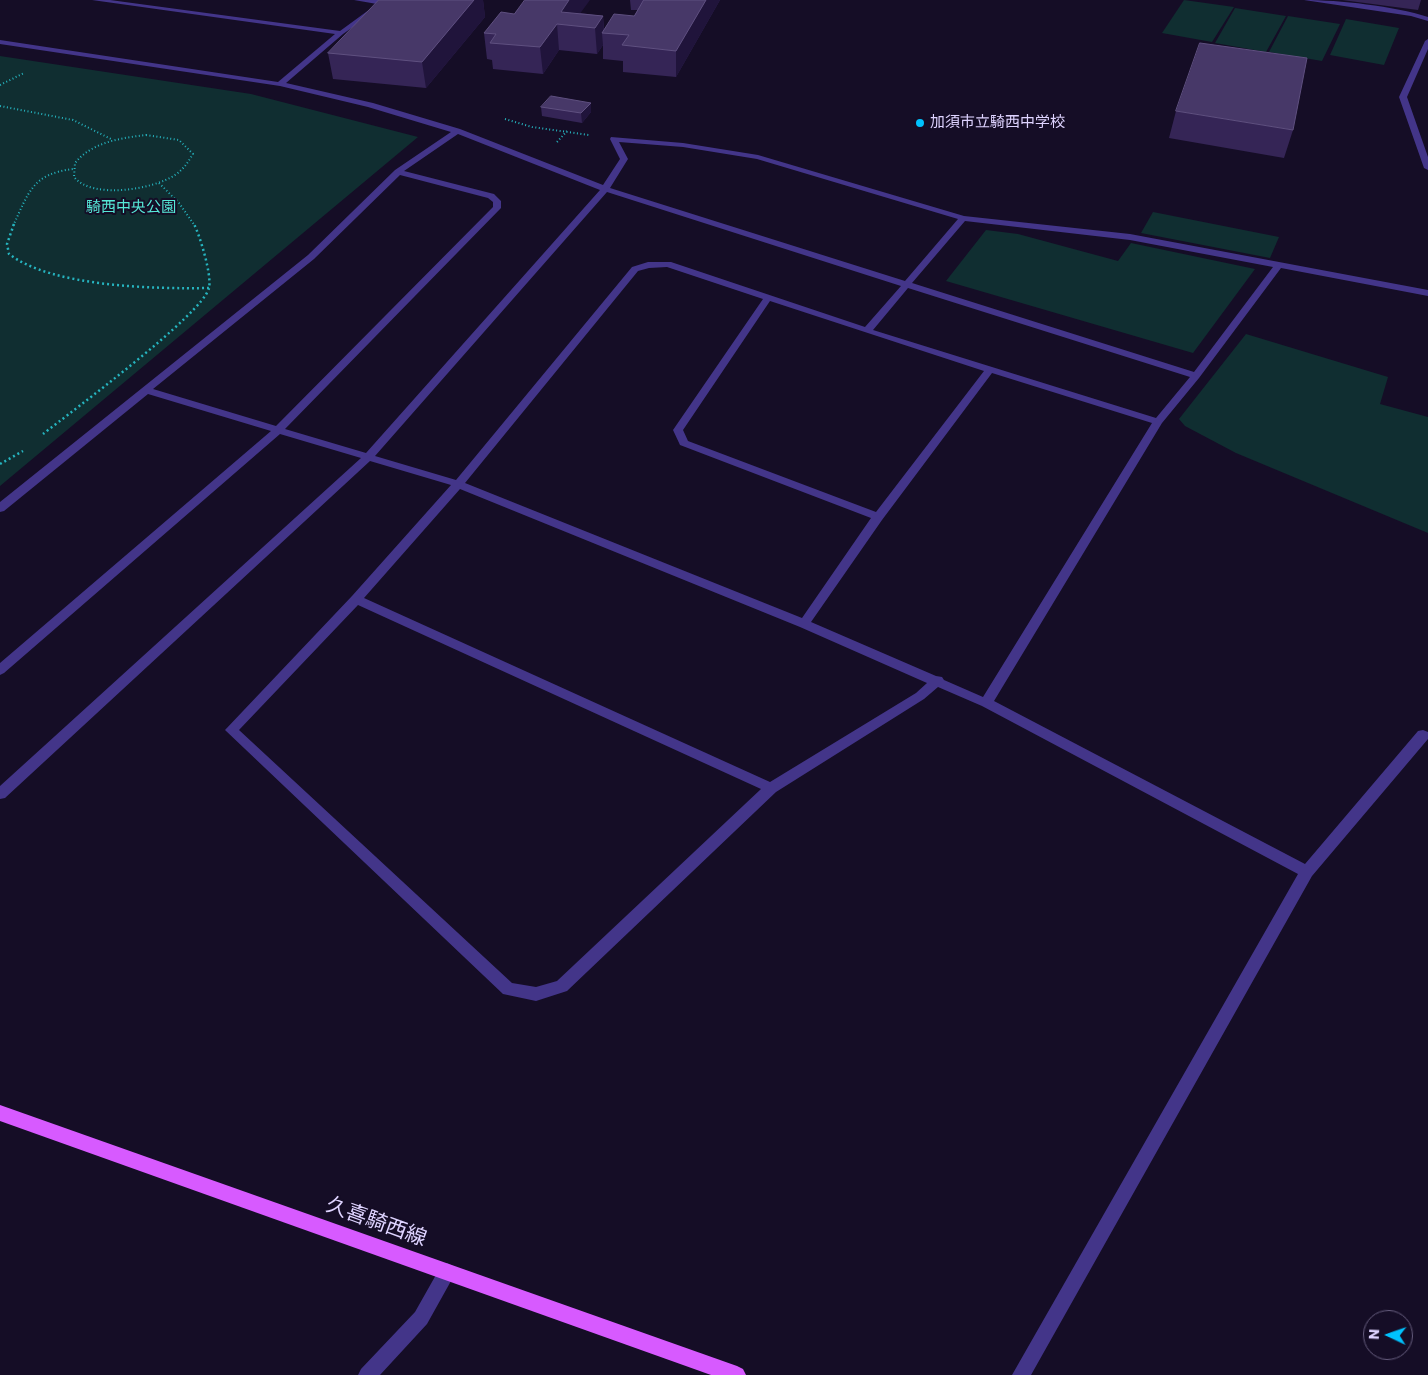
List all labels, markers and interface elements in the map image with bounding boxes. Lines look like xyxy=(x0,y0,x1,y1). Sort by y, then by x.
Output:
place label: 加須市立騎西中学校 xyxy=(930,114,1065,132)
marker: 加須市立騎西中学校 xyxy=(914,117,926,129)
park label: 騎西中央公園 xyxy=(86,199,176,217)
street label: 久喜騎西線 xyxy=(322,1193,430,1253)
north arrow xyxy=(1363,1310,1413,1360)
text: N xyxy=(1364,1328,1384,1340)

